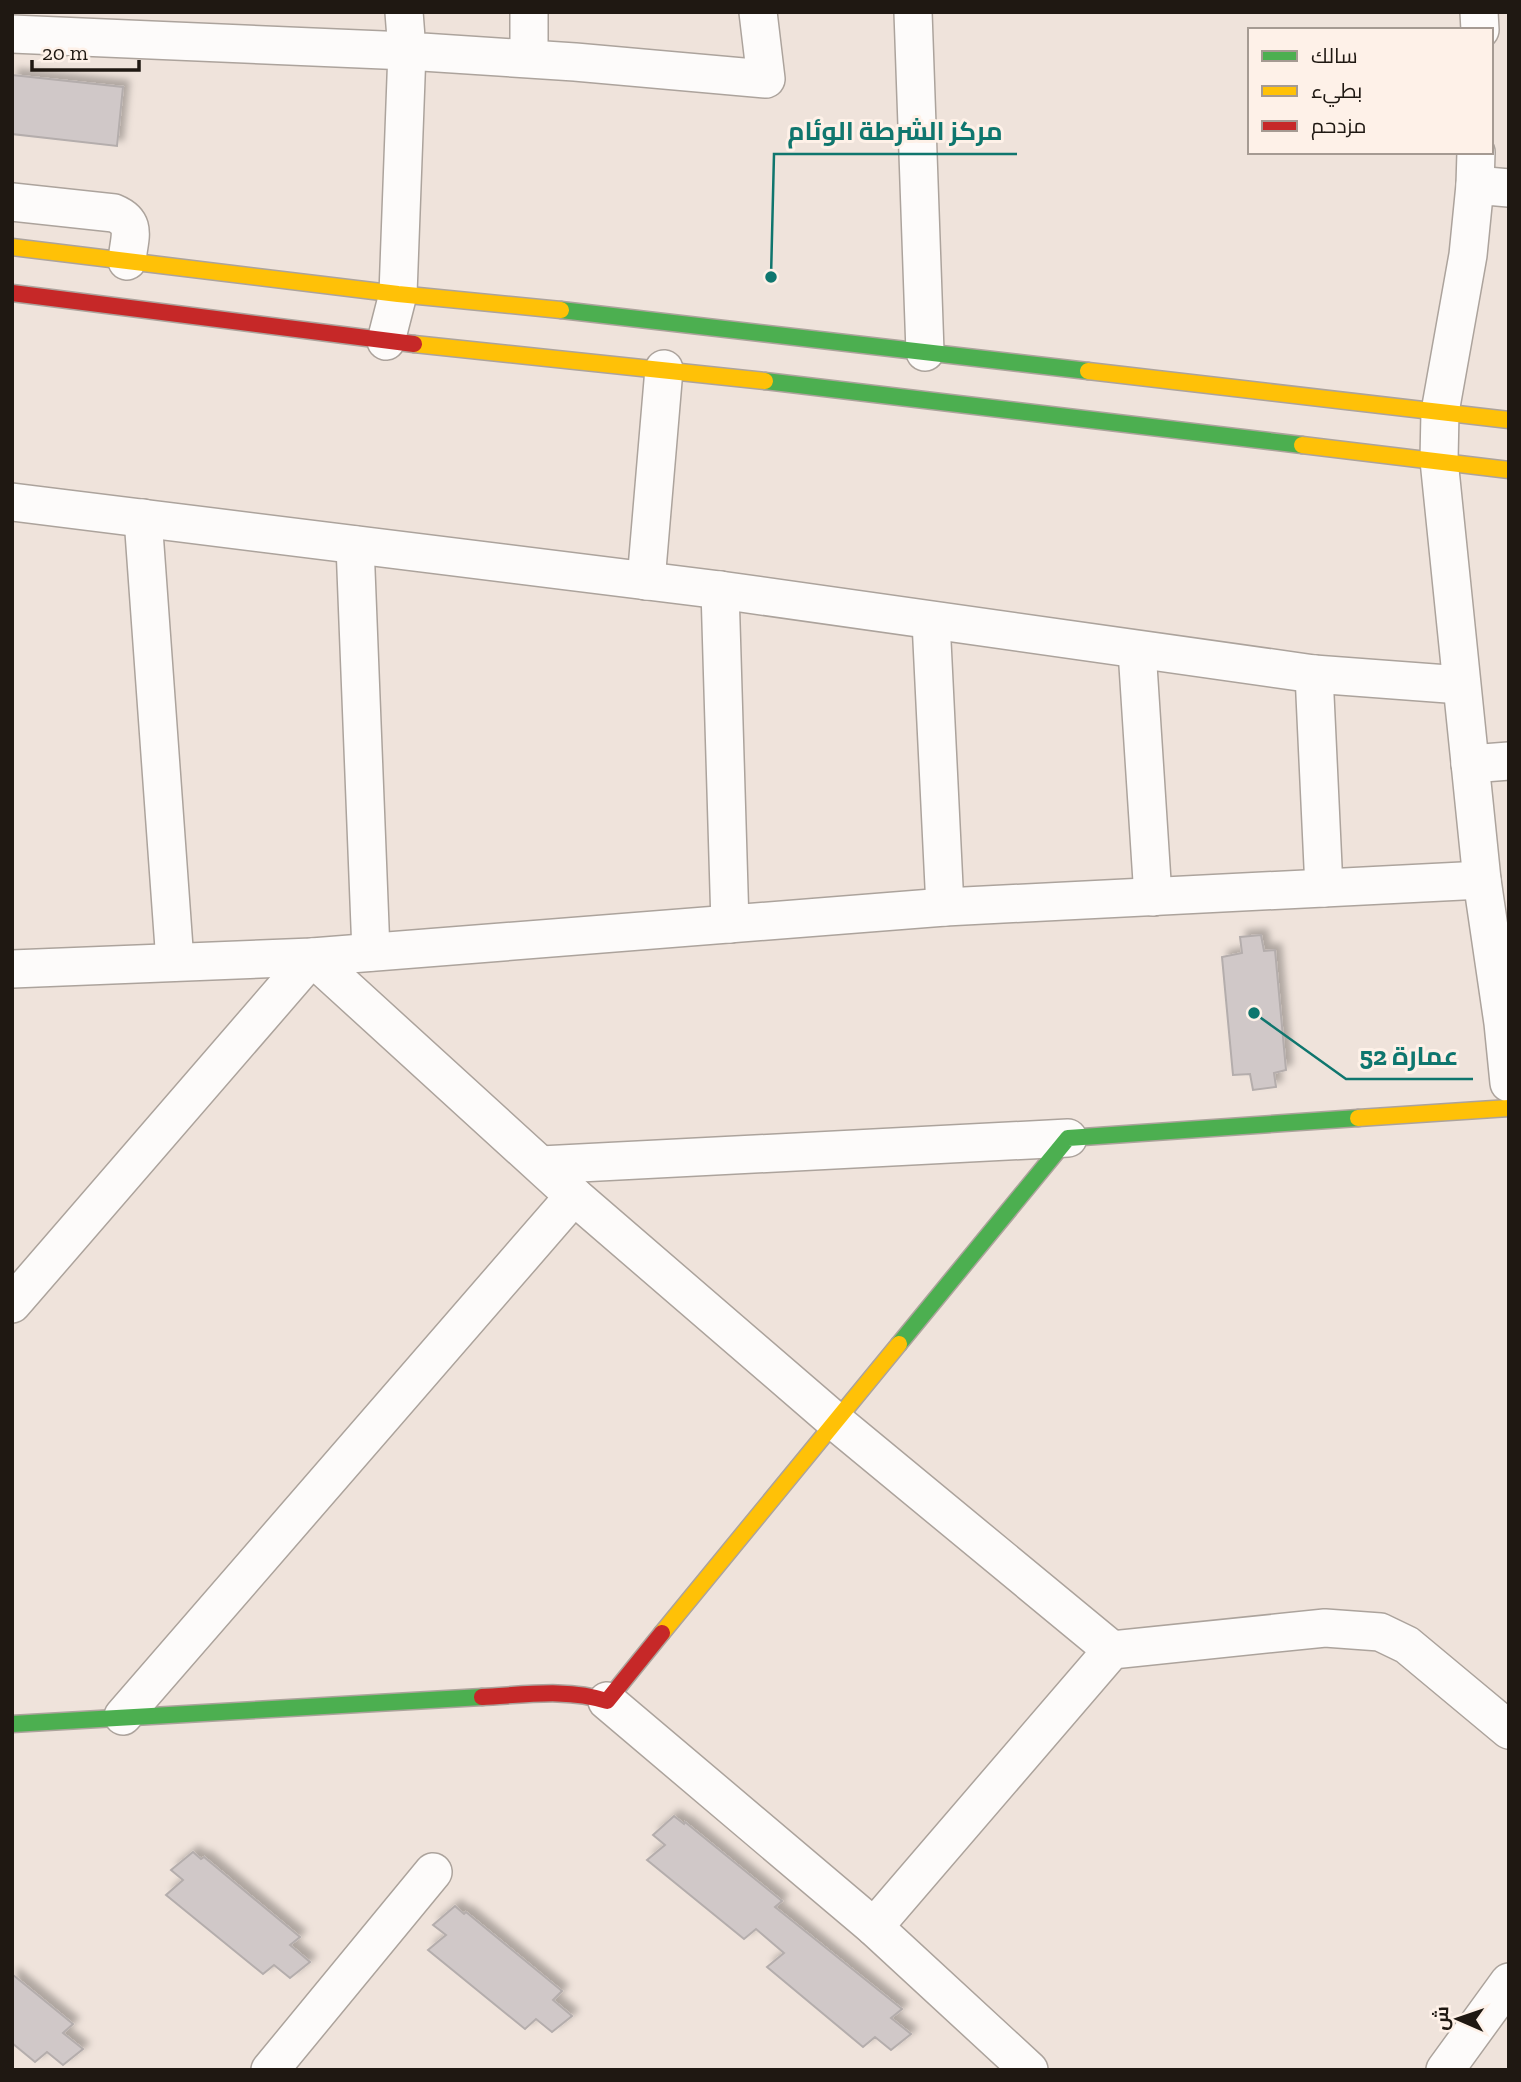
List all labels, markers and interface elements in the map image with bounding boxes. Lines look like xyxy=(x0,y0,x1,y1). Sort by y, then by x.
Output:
scale bar xyxy=(32,28,138,72)
legend xyxy=(1248,28,1493,154)
text: 20 m xyxy=(42,40,88,65)
text: سالك xyxy=(1311,43,1358,68)
text: بطيء xyxy=(1311,78,1362,107)
callout: مركز الشرطة الوئام xyxy=(774,107,1017,154)
text: مزدحم xyxy=(1311,113,1366,140)
text: مركز الشرطة الوئام xyxy=(787,115,1003,149)
callout: عمارة 52 xyxy=(1346,1032,1473,1079)
text: عمارة 52 xyxy=(1359,1040,1459,1072)
north arrow xyxy=(1423,1984,1493,2054)
text: ش xyxy=(1430,2006,1453,2031)

